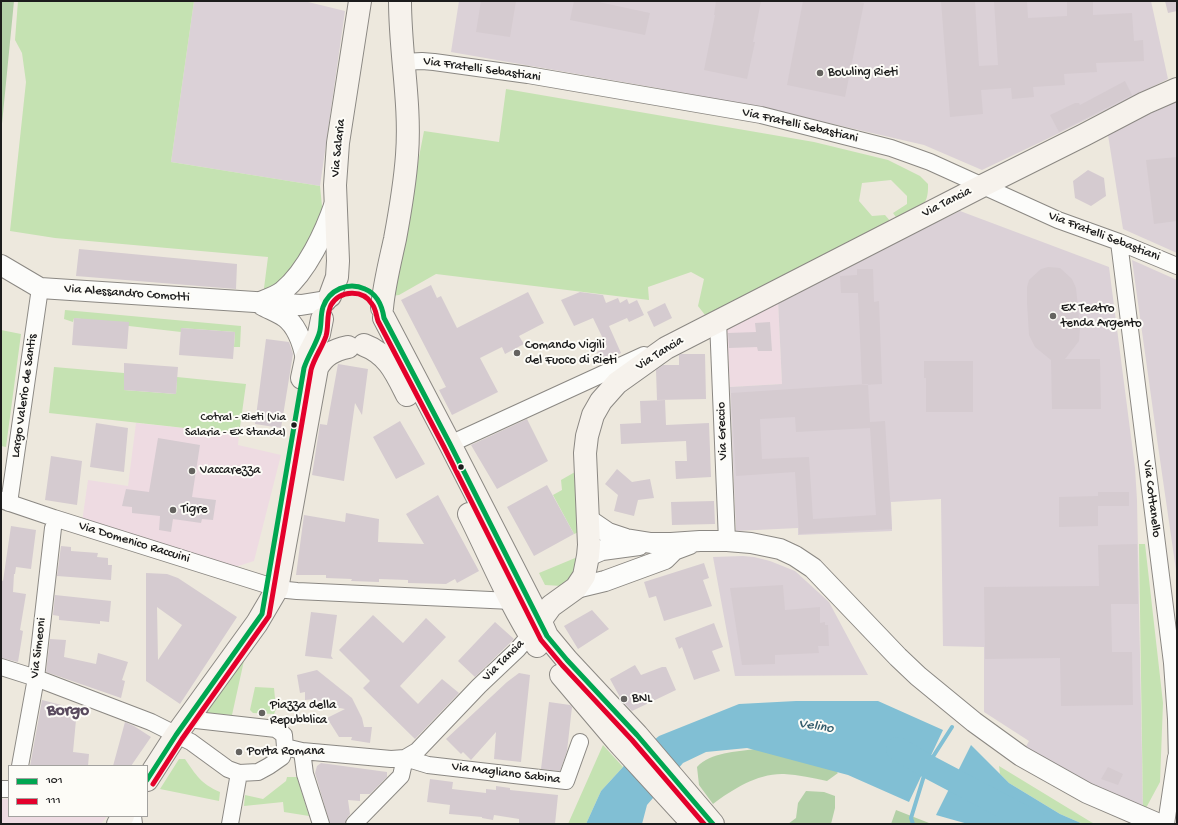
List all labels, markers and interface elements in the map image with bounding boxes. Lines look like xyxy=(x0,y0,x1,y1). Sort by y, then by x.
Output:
street label: Via Fratelli Sebastiani xyxy=(422,54,542,86)
place label: Bowling Rieti xyxy=(828,65,898,81)
marker: Bowling Rieti xyxy=(815,68,825,78)
street label: Via Fratelli Sebastiani xyxy=(741,105,859,147)
street label: Via Salaria xyxy=(328,118,350,178)
street label: Via Tancia xyxy=(920,184,974,222)
street label: Via Fratelli Sebastiani xyxy=(1046,209,1162,265)
street label: Via Alessandro Comotti xyxy=(64,282,190,306)
place label: Ex Teatro tenda Argento xyxy=(1061,301,1142,332)
marker: Ex Teatro tenda Argento xyxy=(1048,311,1058,321)
street label: Largo Valerio de Santis xyxy=(9,333,41,459)
street label: Via Tancia xyxy=(633,333,687,375)
place label: Comando Vigili del Fuoco di Rieti xyxy=(525,338,617,369)
marker: Comando Vigili del Fuoco di Rieti xyxy=(512,348,522,358)
street label: Via Greccio xyxy=(714,402,732,460)
place label: Cotral - Rieti (Via Salaria - Ex Standa) xyxy=(185,411,286,439)
marker: Cotral - Rieti (Via Salaria - Ex Standa) xyxy=(289,420,299,430)
street label: Via Cottanello xyxy=(1139,460,1163,538)
unlabelled marker xyxy=(456,462,466,472)
place label: Vaccarezza xyxy=(200,463,260,479)
marker: Vaccarezza xyxy=(187,466,197,476)
place label: Tigre xyxy=(181,502,208,518)
marker: Tigre xyxy=(168,505,178,515)
street label: Via Domenico Raccuini xyxy=(76,519,192,567)
street label: Via Simeoni xyxy=(28,617,50,679)
street label: Via Tancia xyxy=(480,637,528,685)
place label: BNL xyxy=(632,691,652,707)
marker: BNL xyxy=(619,694,629,704)
place label: Piazza della Repubblica xyxy=(270,698,336,729)
district label: Borgo xyxy=(47,701,89,721)
marker: Piazza della Repubblica xyxy=(257,708,267,718)
water label: Velino xyxy=(797,716,835,738)
place label: Porta Romana xyxy=(247,744,325,760)
marker: Porta Romana xyxy=(234,747,244,757)
street label: Via Magliano Sabina xyxy=(451,760,561,788)
legend xyxy=(8,765,148,817)
text: 101 xyxy=(46,774,63,788)
text: 111 xyxy=(46,794,61,808)

